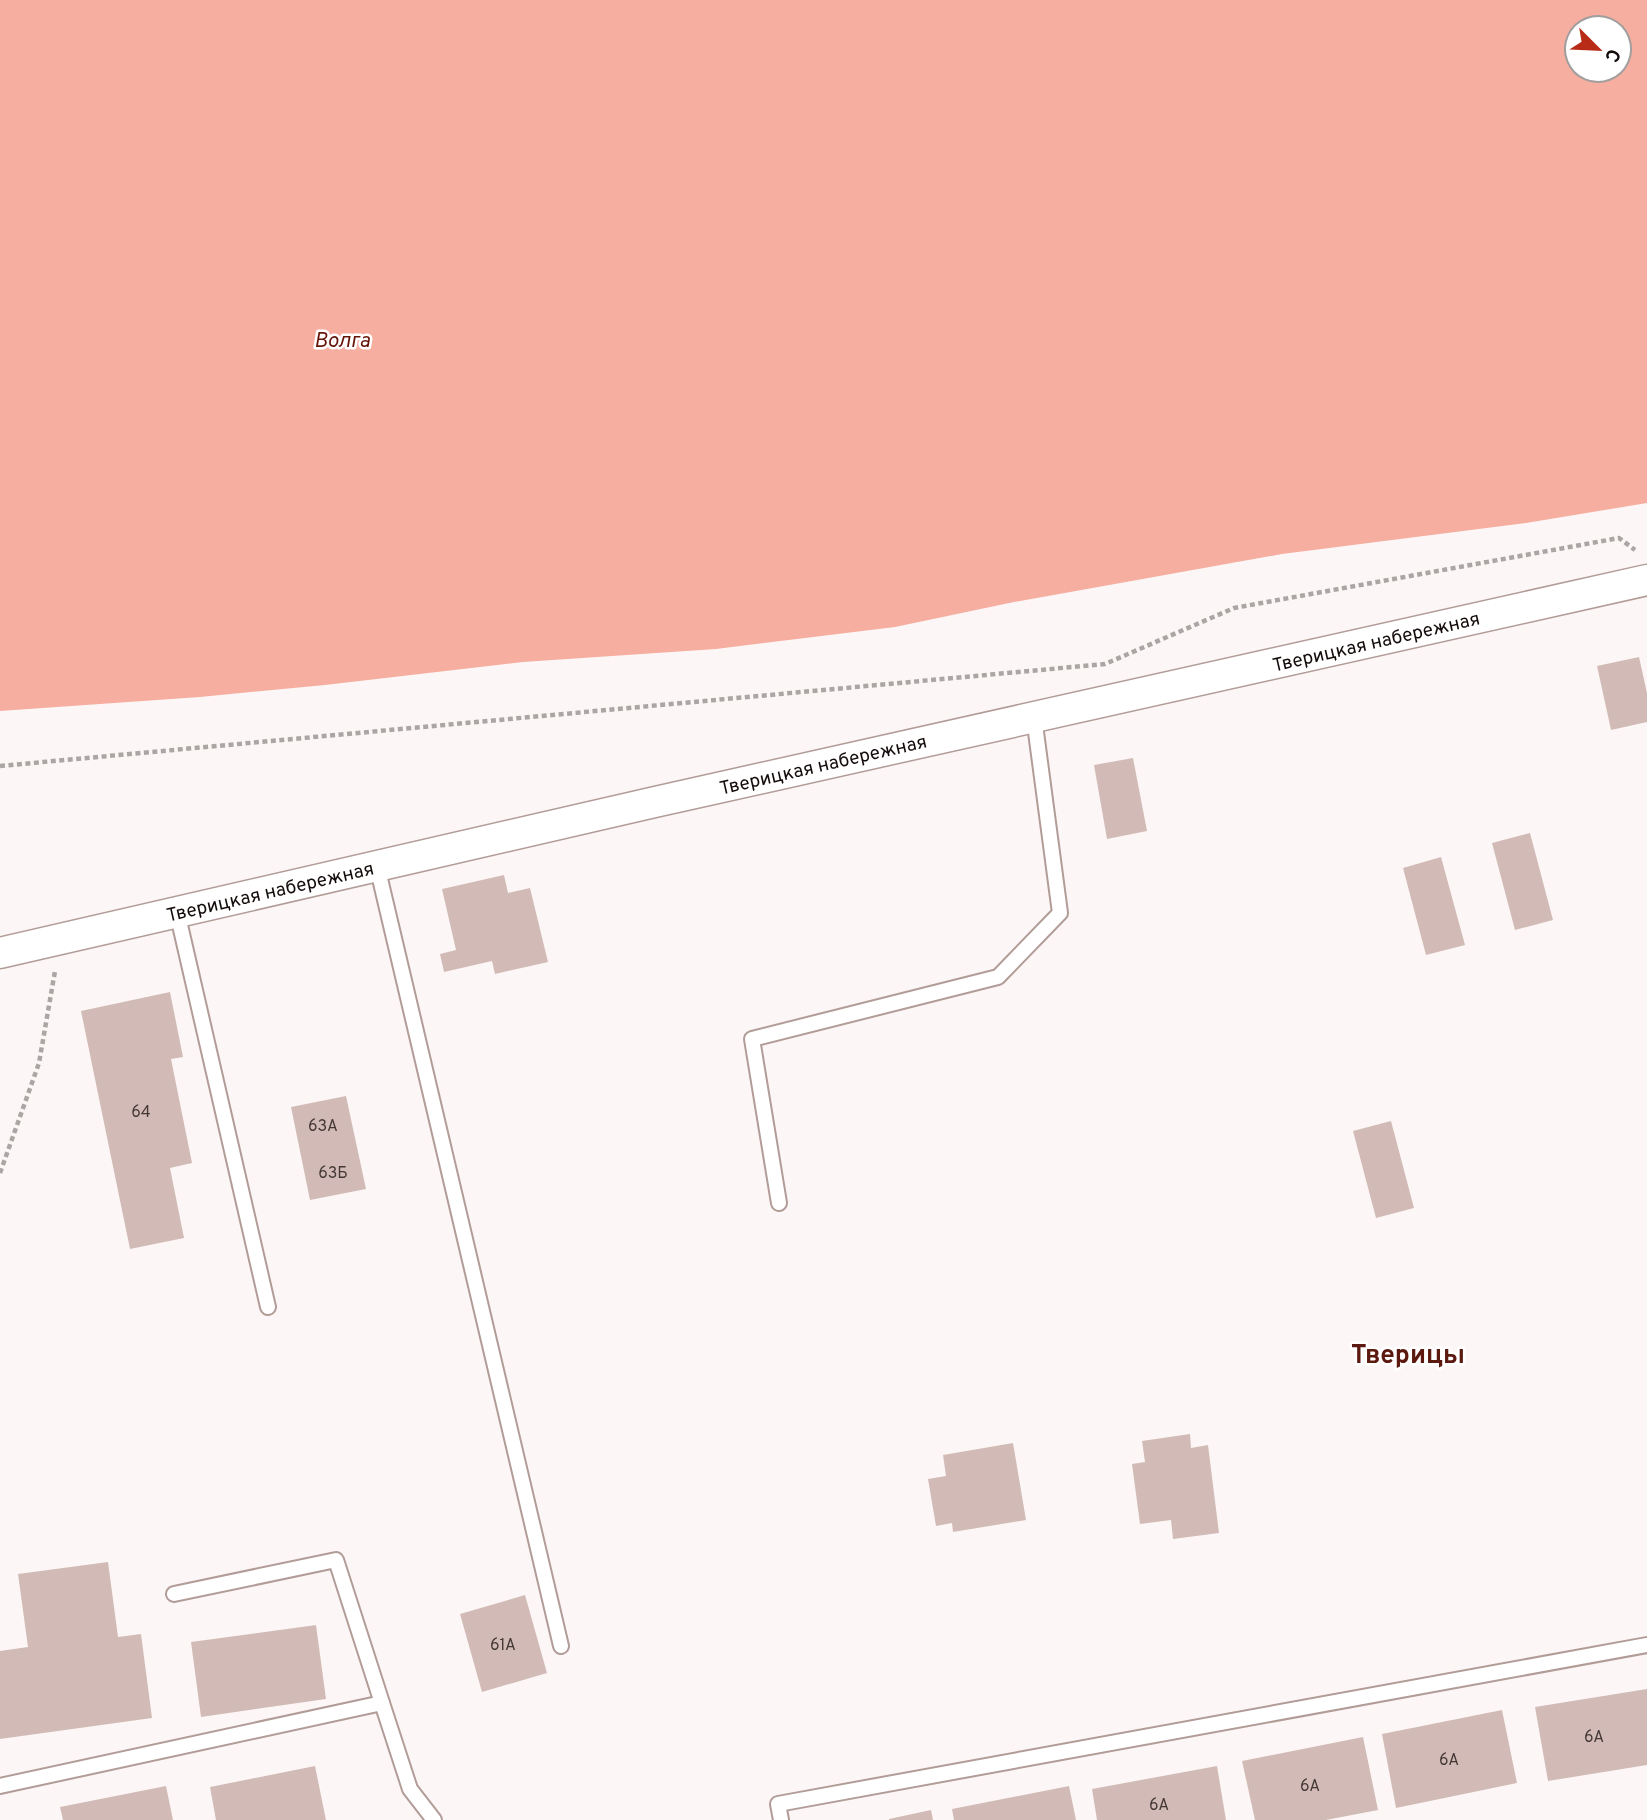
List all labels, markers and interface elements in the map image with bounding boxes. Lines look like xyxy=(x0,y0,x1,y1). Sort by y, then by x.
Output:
north arrow xyxy=(1563,14,1633,84)
text: С xyxy=(1598,45,1625,66)
water label: Волга xyxy=(314,328,370,355)
street label: Тверицкая набережная xyxy=(1270,607,1483,679)
street label: Тверицкая набережная xyxy=(717,730,930,802)
street label: Тверицкая набережная xyxy=(164,857,377,929)
house number: 64 xyxy=(131,1103,151,1123)
house number: 63А xyxy=(308,1117,338,1137)
house number: 63Б xyxy=(318,1164,348,1184)
district label: Тверицы xyxy=(1351,1340,1465,1373)
house number: 61А xyxy=(490,1636,516,1656)
house number: 6А xyxy=(1584,1728,1604,1748)
house number: 6А xyxy=(1439,1751,1459,1771)
house number: 6А xyxy=(1300,1777,1320,1797)
house number: 6А xyxy=(1149,1796,1169,1816)

